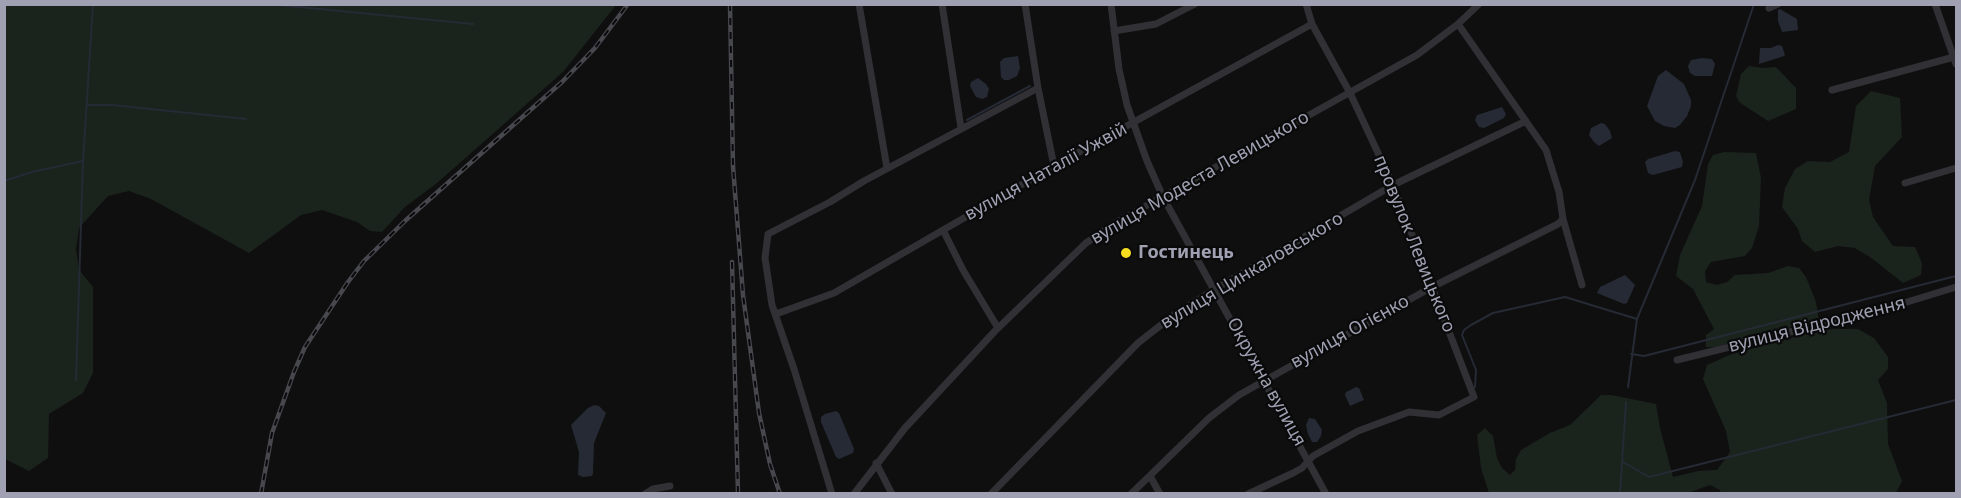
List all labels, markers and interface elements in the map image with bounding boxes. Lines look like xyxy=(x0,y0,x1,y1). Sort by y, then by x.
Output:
street label: вулиця Модеста Левицького xyxy=(1087,106,1313,250)
street label: вулиця Наталії Ужвій xyxy=(961,118,1131,226)
street label: провулок Левицького xyxy=(1369,152,1459,336)
street label: вулиця Цинкаловського xyxy=(1157,208,1347,334)
place label: Гостинець xyxy=(1138,242,1234,264)
marker: Гостинець xyxy=(1119,246,1133,260)
street label: вулиця Огієнко xyxy=(1287,291,1413,373)
street label: вулиця Відродження xyxy=(1726,293,1908,357)
street label: Окружна вулиця xyxy=(1222,314,1310,450)

